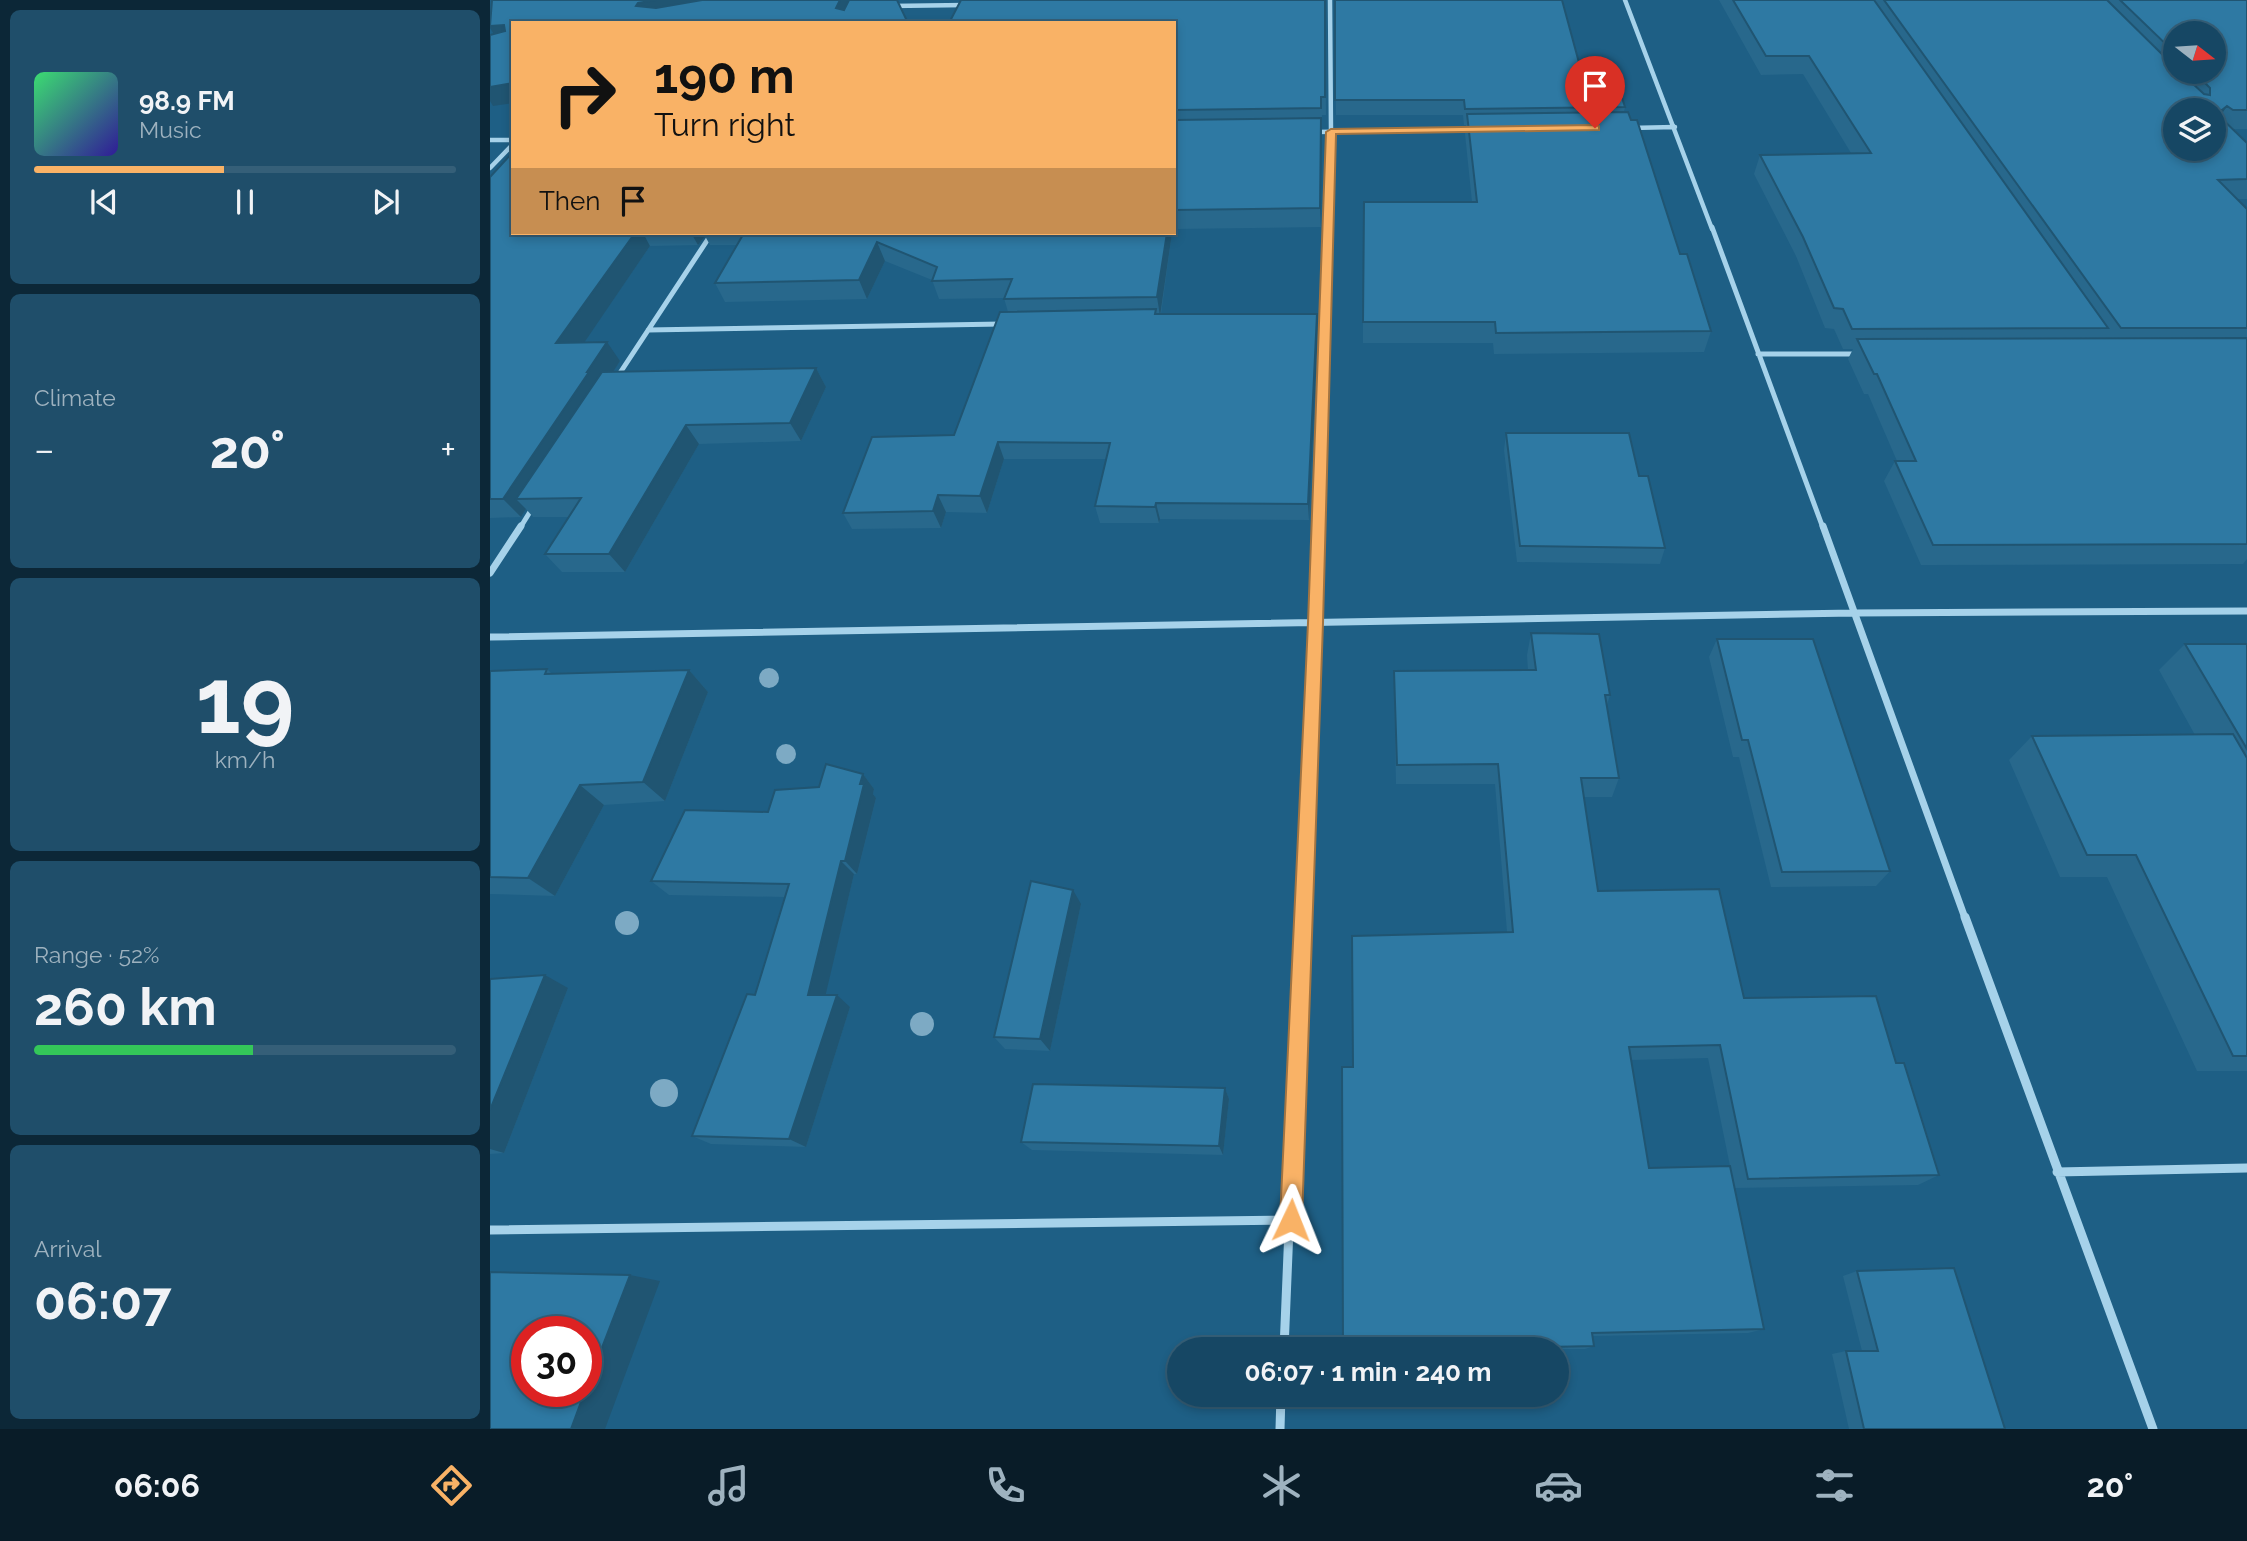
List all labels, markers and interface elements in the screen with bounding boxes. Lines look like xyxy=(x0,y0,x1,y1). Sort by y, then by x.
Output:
north arrow xyxy=(2163,21,2226,84)
map controls xyxy=(2163,21,2226,161)
text: 190 m xyxy=(654,47,795,104)
icon: right xyxy=(539,49,630,140)
pin xyxy=(1565,56,1625,128)
icon: arrive xyxy=(1576,67,1614,105)
text: 98.9 FM xyxy=(139,86,235,116)
button: layers xyxy=(2163,98,2226,161)
text: Turn right xyxy=(654,106,795,143)
text: Music xyxy=(139,116,202,143)
icon: arrive xyxy=(614,182,652,220)
icon: previous xyxy=(85,183,123,221)
icon: pause xyxy=(226,183,264,221)
icon: next xyxy=(367,183,405,221)
text: Then xyxy=(539,186,600,216)
text: Climate xyxy=(34,384,116,411)
text: 20° xyxy=(210,419,285,480)
text: − xyxy=(34,427,54,472)
text: + xyxy=(440,427,456,472)
text: 19 xyxy=(196,647,294,754)
text: km/h xyxy=(215,746,275,773)
text: Range · 52% xyxy=(34,941,160,968)
text: 260 km xyxy=(34,976,217,1037)
position arrow xyxy=(1254,1183,1328,1257)
text: Arrival xyxy=(34,1235,101,1262)
text: 06:07 xyxy=(34,1270,171,1331)
speed limit sign: 30 xyxy=(511,1316,602,1407)
text: 06:07 · 1 min · 240 m xyxy=(1245,1357,1491,1387)
icon: directions xyxy=(427,1461,476,1510)
icon: music xyxy=(704,1461,753,1510)
icon: phone xyxy=(981,1461,1030,1510)
icon: climate xyxy=(1257,1461,1306,1510)
icon: car xyxy=(1534,1461,1583,1510)
icon: filters xyxy=(1810,1461,1859,1510)
text: 06:06 xyxy=(114,1467,200,1504)
text: 20° xyxy=(2087,1467,2133,1504)

